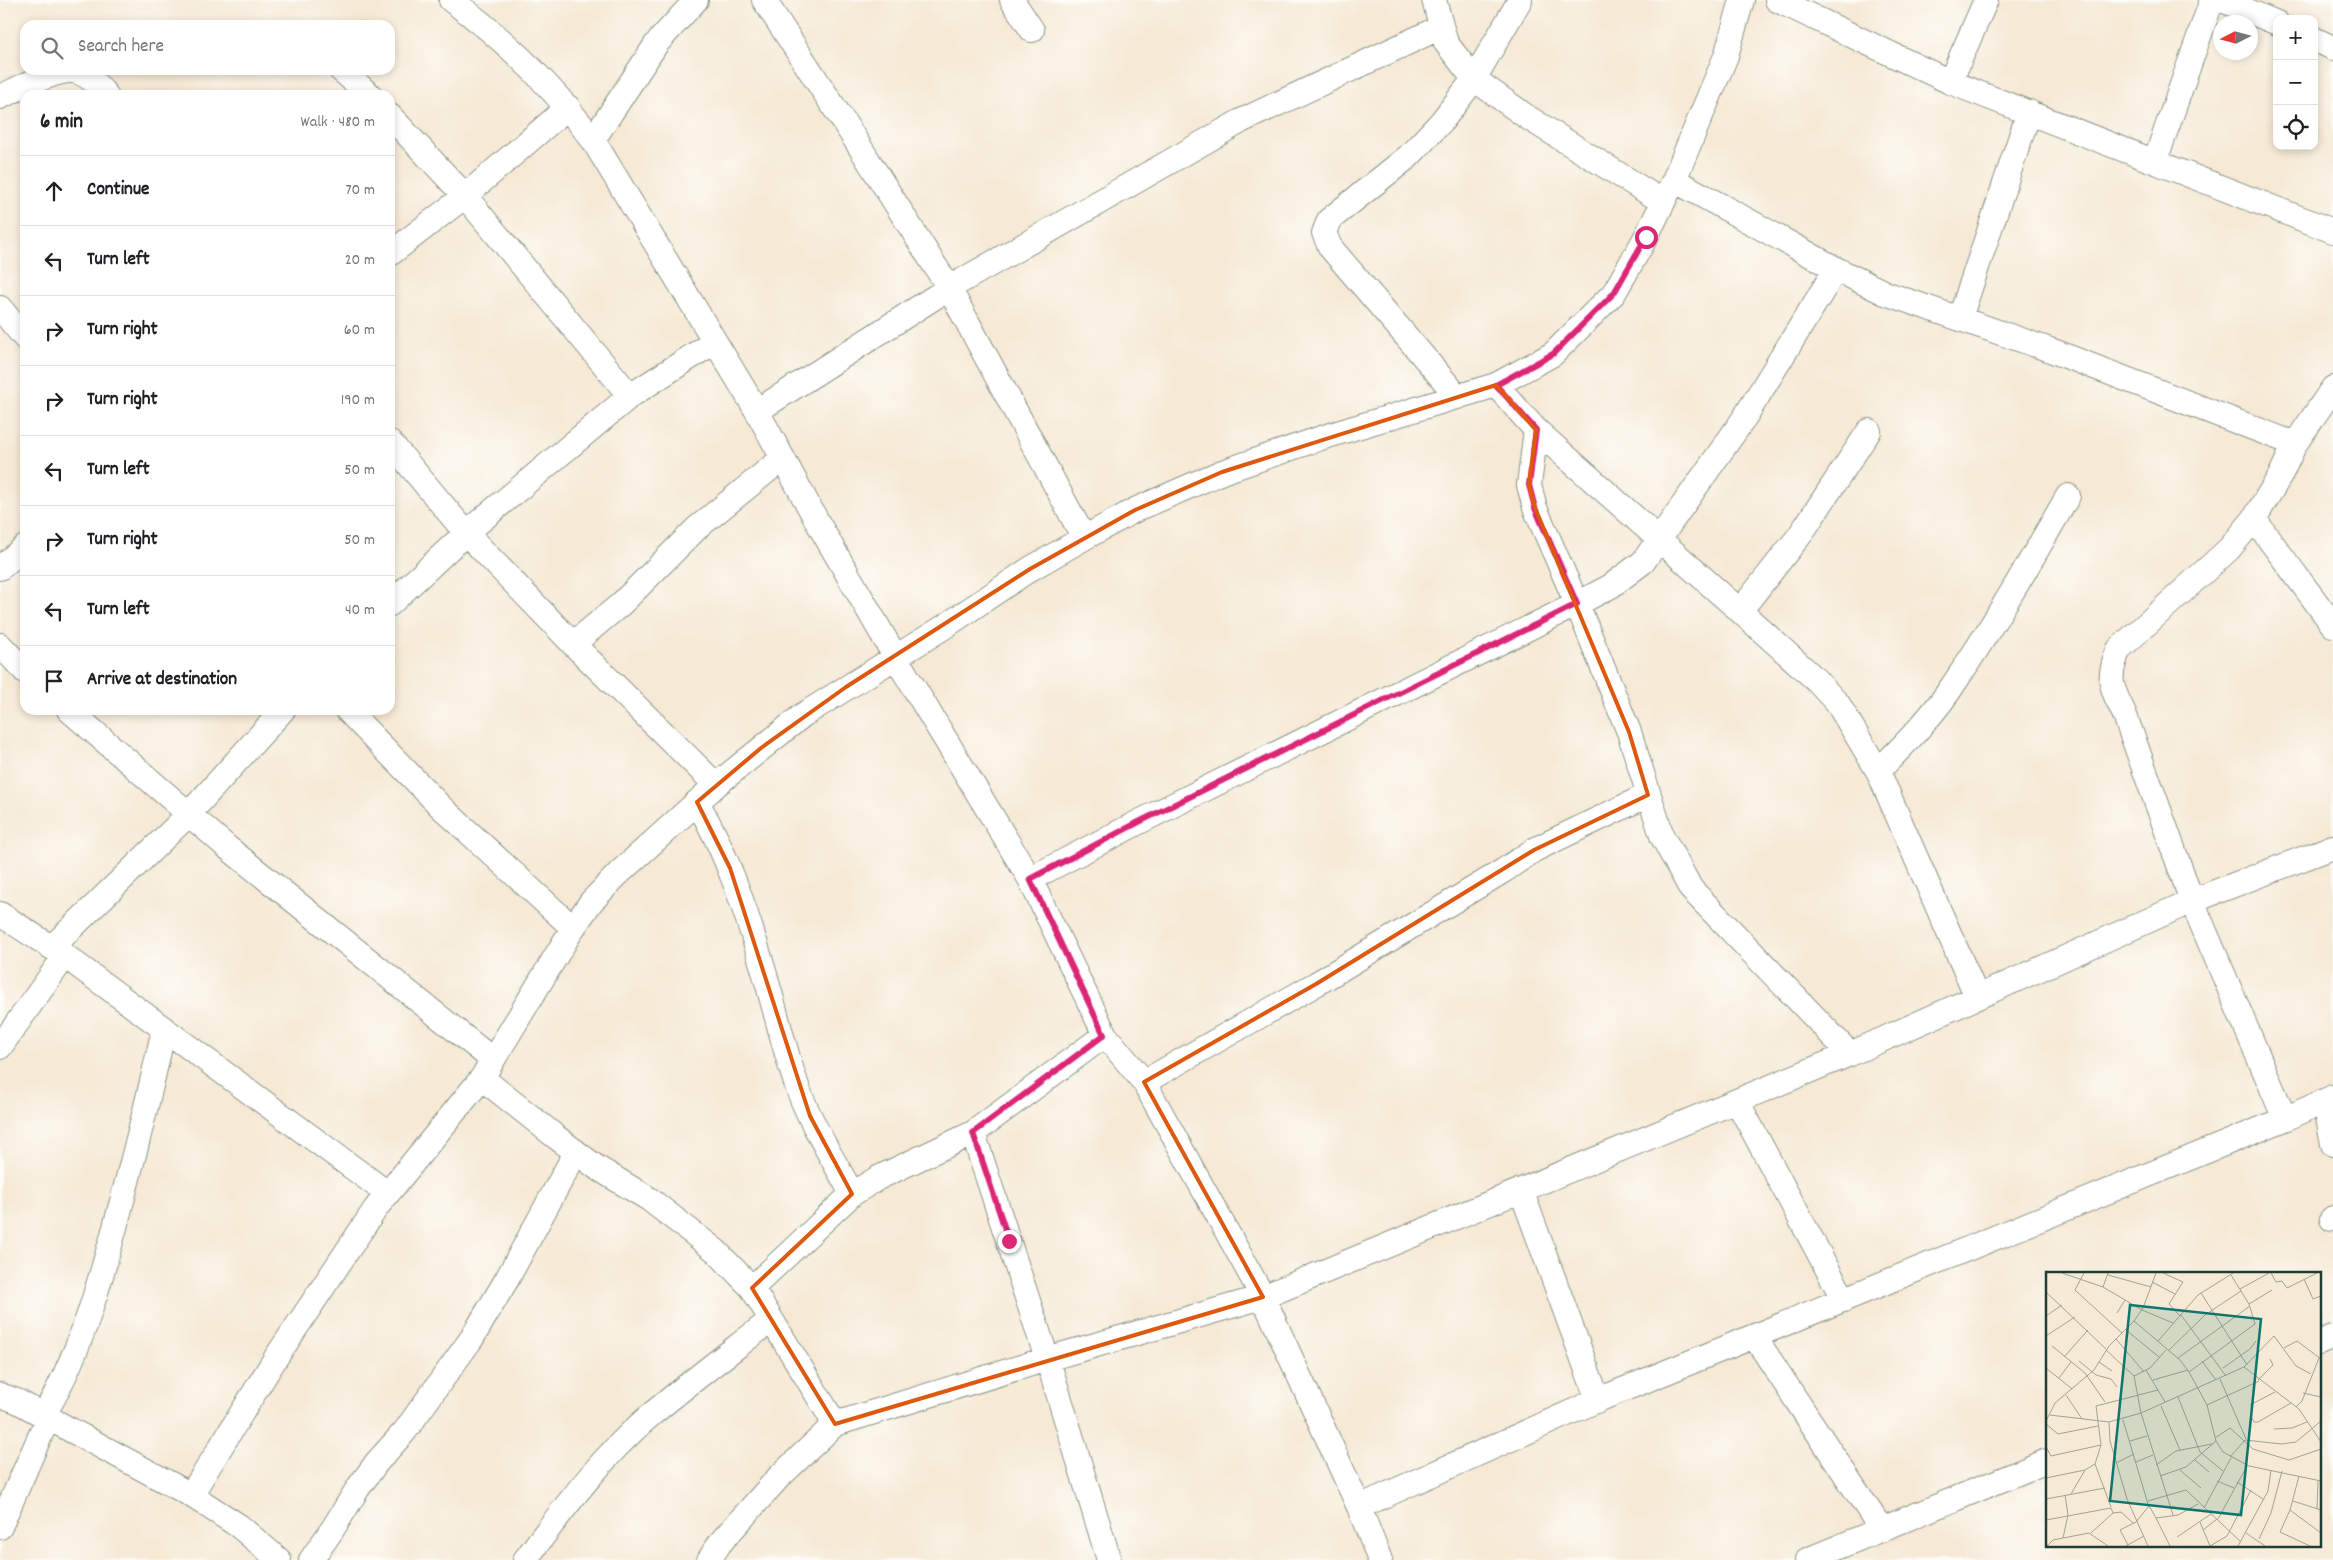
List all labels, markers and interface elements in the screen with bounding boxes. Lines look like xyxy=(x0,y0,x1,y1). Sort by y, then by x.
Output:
north arrow xyxy=(2213,15,2258,60)
map controls xyxy=(2273,15,2318,150)
button: + xyxy=(2273,15,2318,60)
search box xyxy=(20,20,395,75)
icon: search xyxy=(38,34,66,62)
text: Search here xyxy=(78,34,164,61)
button: − xyxy=(2273,60,2318,105)
button: locate xyxy=(2273,105,2318,150)
text: 6 min xyxy=(40,108,83,138)
text: Walk · 480 m xyxy=(301,111,375,134)
icon: ahead xyxy=(40,177,68,205)
text: Continue xyxy=(87,177,149,204)
text: 70 m xyxy=(345,179,375,202)
route start xyxy=(1635,226,1658,249)
icon: left xyxy=(40,247,68,275)
text: Turn left xyxy=(87,247,150,274)
text: 20 m xyxy=(345,249,375,272)
icon: right xyxy=(40,317,68,345)
text: Turn right xyxy=(87,317,158,344)
text: 60 m xyxy=(344,319,375,342)
icon: right xyxy=(40,387,68,415)
text: Turn right xyxy=(87,387,158,414)
text: 190 m xyxy=(341,389,375,412)
icon: left xyxy=(40,457,68,485)
text: Turn left xyxy=(87,457,150,484)
text: 50 m xyxy=(344,459,375,482)
icon: right xyxy=(40,527,68,555)
text: Turn right xyxy=(87,527,158,554)
text: 50 m xyxy=(344,529,375,552)
icon: left xyxy=(40,597,68,625)
text: Turn left xyxy=(87,597,150,624)
text: 40 m xyxy=(345,599,375,622)
icon: arrive xyxy=(40,667,68,695)
text: Arrive at destination xyxy=(87,667,237,694)
route end xyxy=(998,1230,1021,1253)
inset map xyxy=(2046,1272,2320,1548)

